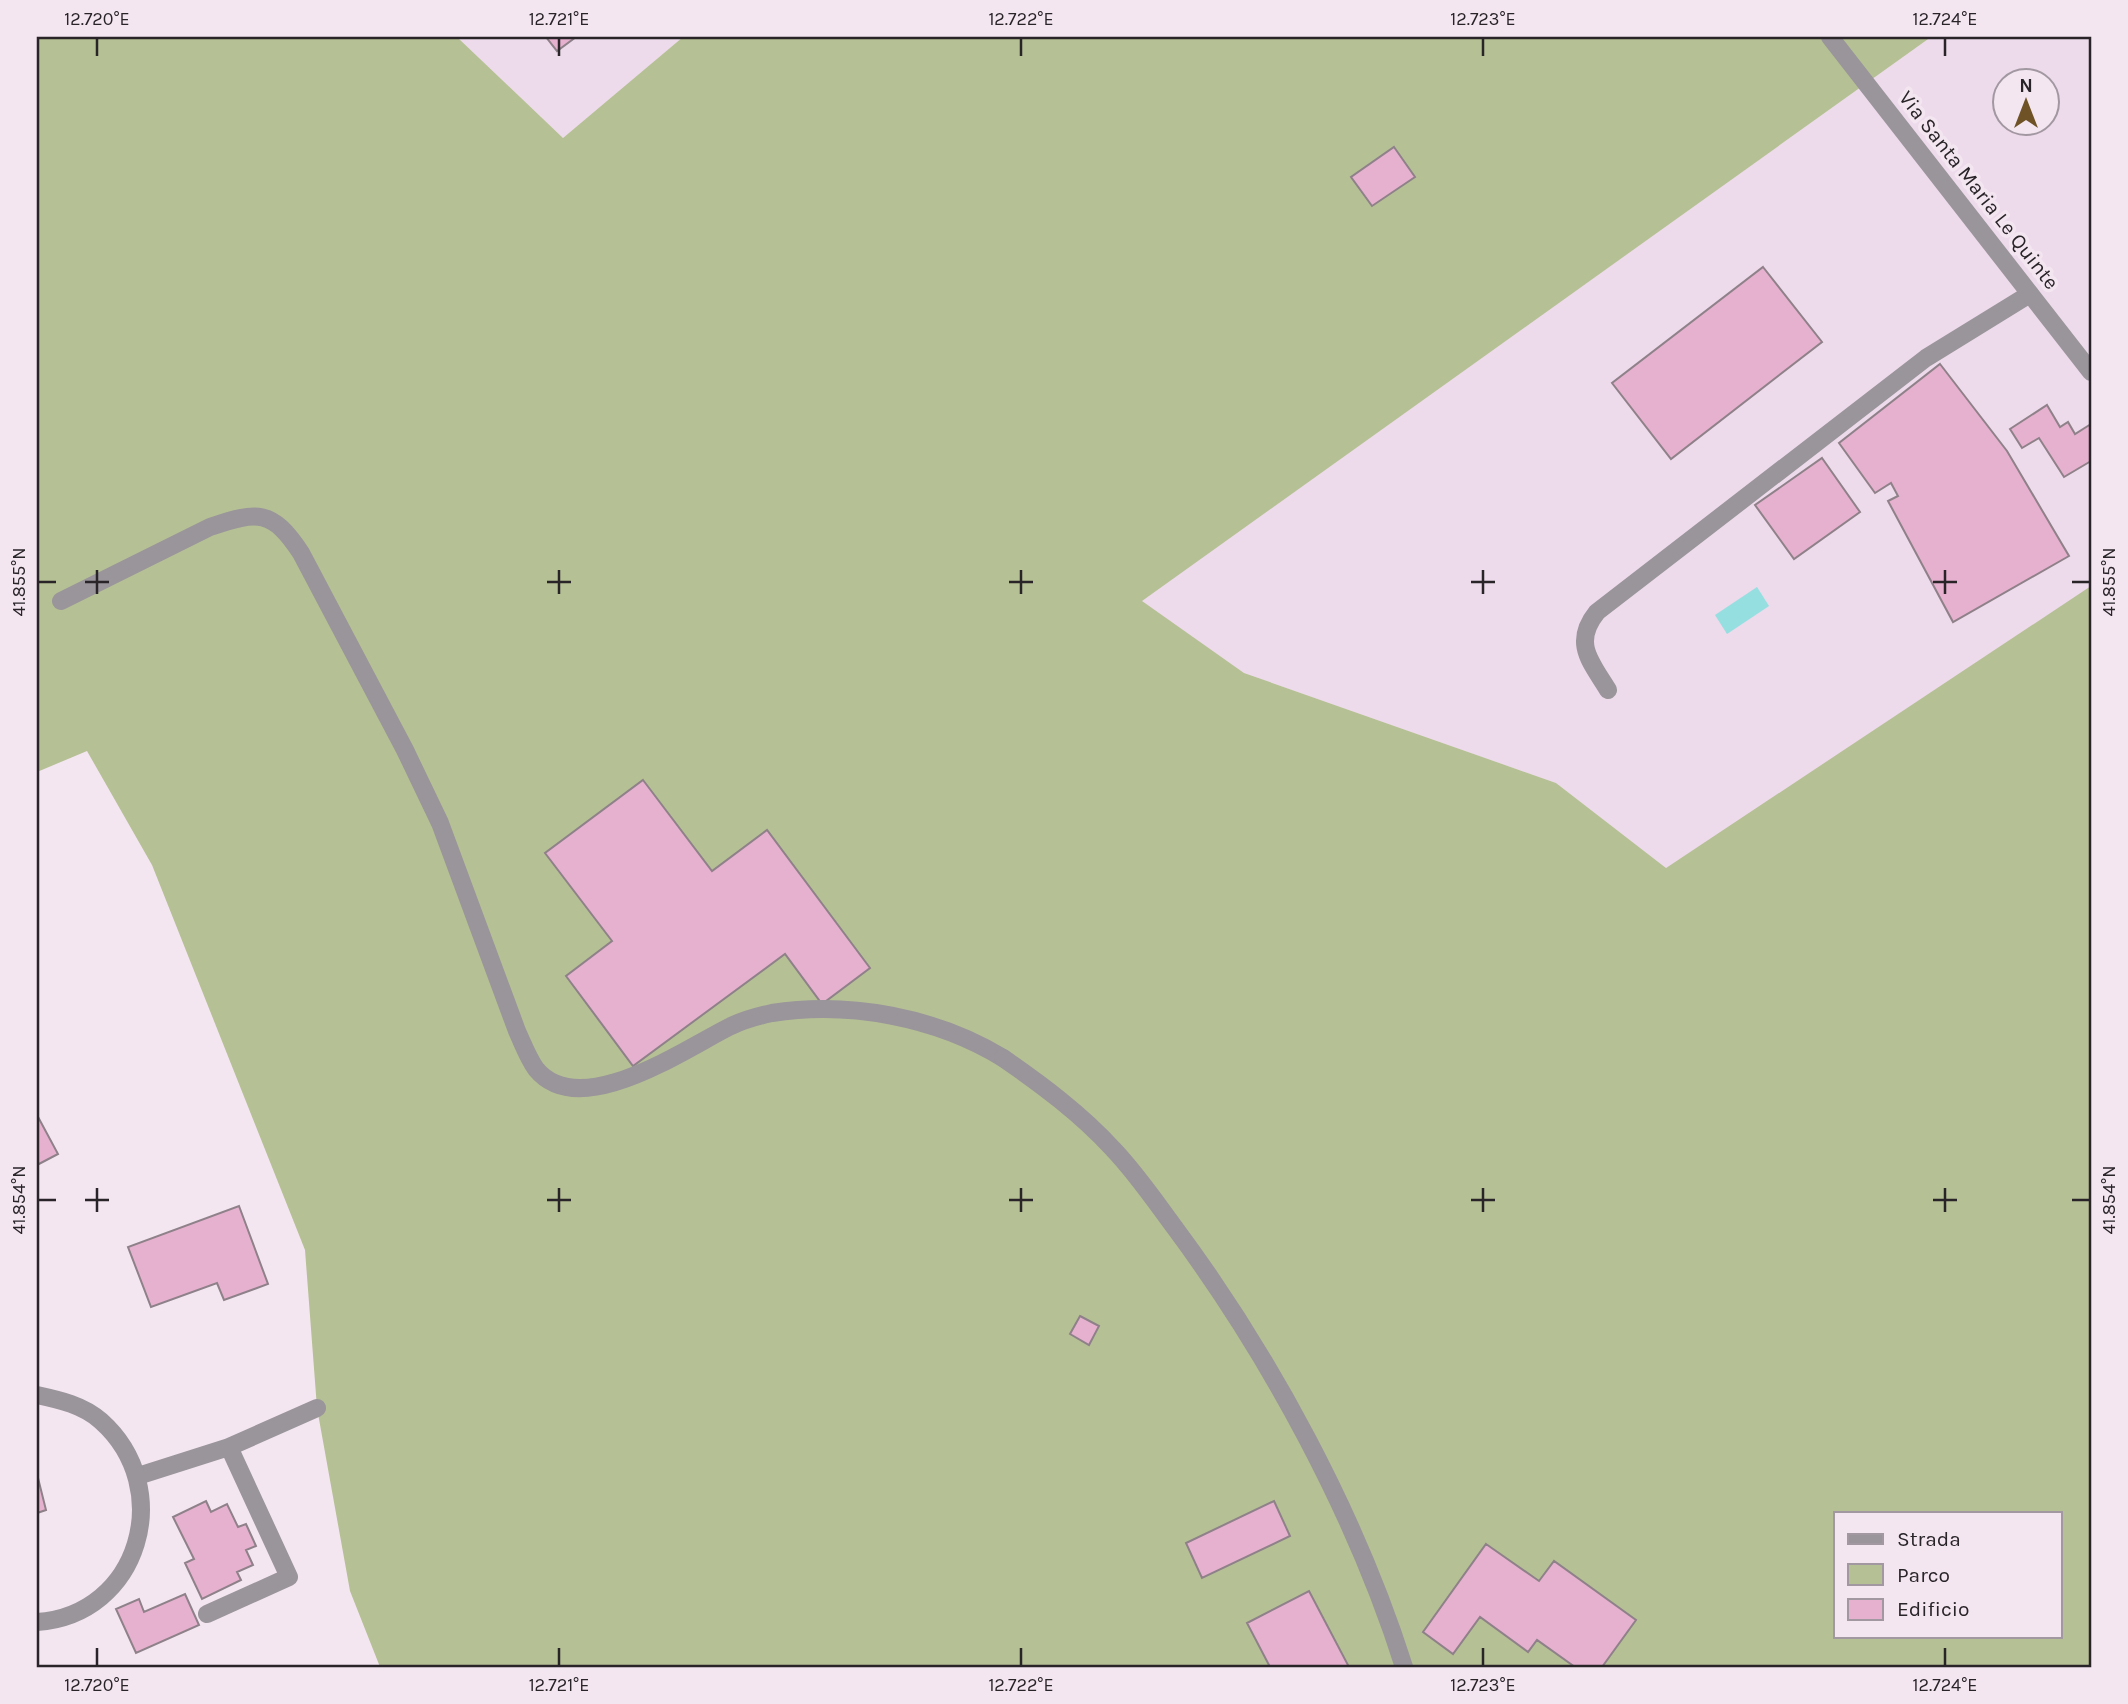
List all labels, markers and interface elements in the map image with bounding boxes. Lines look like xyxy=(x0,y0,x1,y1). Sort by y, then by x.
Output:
text: 12.720°E xyxy=(64,8,130,30)
text: 12.721°E xyxy=(529,8,589,30)
text: 12.722°E xyxy=(988,8,1054,30)
text: 12.723°E xyxy=(1450,8,1516,30)
text: 12.724°E xyxy=(1913,8,1977,30)
north arrow xyxy=(1992,66,2062,136)
text: N xyxy=(2019,75,2033,97)
street label: Via Santa Maria Le Quinte xyxy=(1894,86,2064,294)
text: 41.855°N xyxy=(8,547,30,617)
text: 41.855°N xyxy=(2098,547,2120,617)
text: 41.854°N xyxy=(8,1166,30,1234)
text: 41.854°N xyxy=(2098,1166,2120,1234)
legend xyxy=(1834,1512,2062,1638)
text: Strada xyxy=(1897,1527,1961,1551)
text: Parco xyxy=(1897,1563,1950,1587)
text: Edificio xyxy=(1897,1597,1970,1621)
text: 12.720°E xyxy=(64,1674,130,1696)
text: 12.721°E xyxy=(529,1674,589,1696)
text: 12.722°E xyxy=(988,1674,1054,1696)
text: 12.723°E xyxy=(1450,1674,1516,1696)
text: 12.724°E xyxy=(1913,1674,1977,1696)

